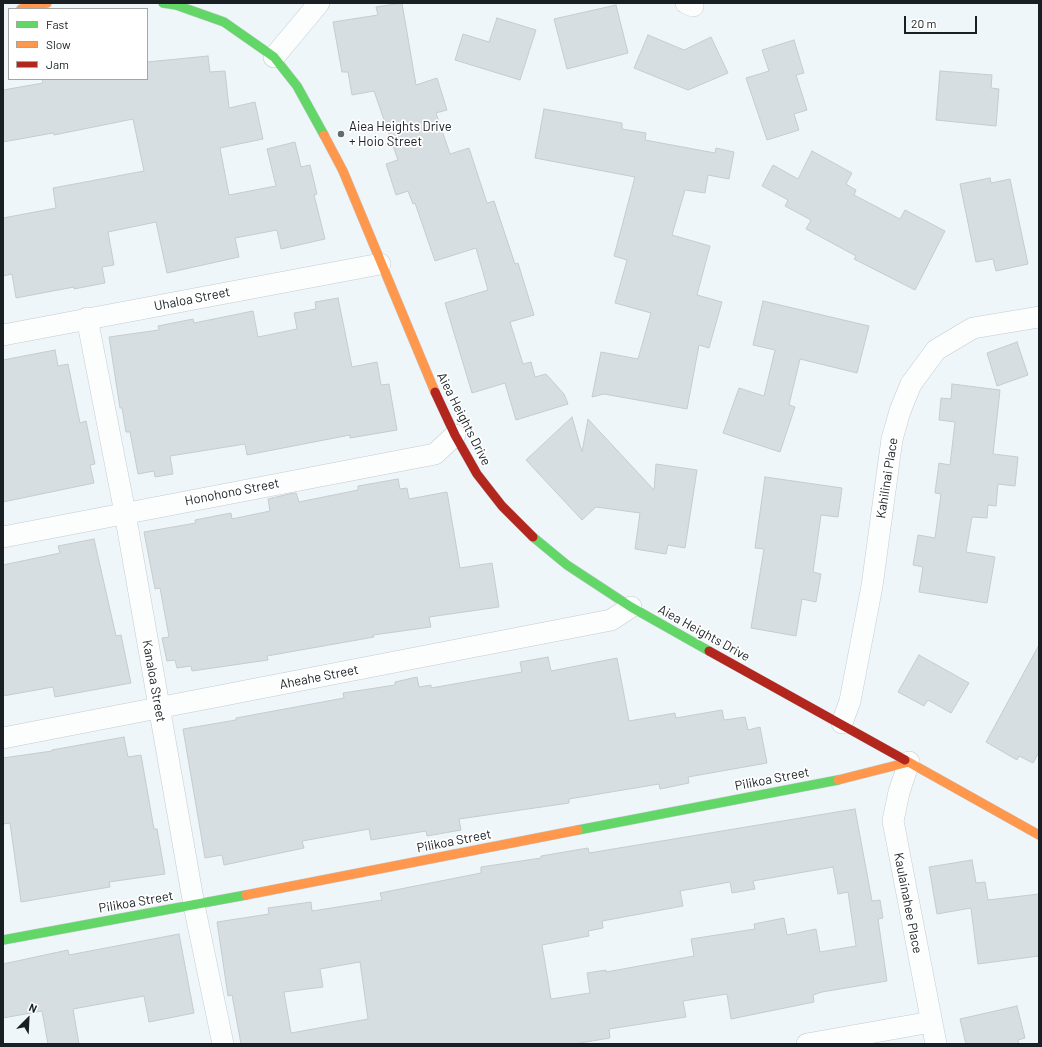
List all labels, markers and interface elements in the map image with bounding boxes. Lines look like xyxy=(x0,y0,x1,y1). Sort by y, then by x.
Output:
legend xyxy=(8,8,148,80)
scale bar xyxy=(906,8,979,34)
text: 20 m xyxy=(911,16,937,30)
text: Fast xyxy=(46,17,69,31)
text: Slow xyxy=(46,37,71,51)
text: Jam xyxy=(46,57,69,71)
place label: Aiea Heights Drive + Hoio Street xyxy=(349,119,452,150)
marker: Aiea Heights Drive + Hoio Street xyxy=(336,129,346,139)
street label: Uhaloa Street xyxy=(153,284,231,314)
street label: Aiea Heights Drive xyxy=(434,370,494,468)
street label: Kahilinai Place xyxy=(873,436,901,520)
street label: Honohono Street xyxy=(184,475,280,509)
street label: Aiea Heights Drive xyxy=(655,601,753,665)
street label: Kanaloa Street xyxy=(139,639,169,723)
street label: Aheahe Street xyxy=(278,662,360,692)
street label: Pilikoa Street xyxy=(734,764,810,794)
street label: Pilikoa Street xyxy=(416,826,492,856)
street label: Kaulainahee Place xyxy=(891,851,925,955)
street label: Pilikoa Street xyxy=(98,888,174,916)
north arrow xyxy=(8,999,48,1039)
text: N xyxy=(27,1000,39,1015)

